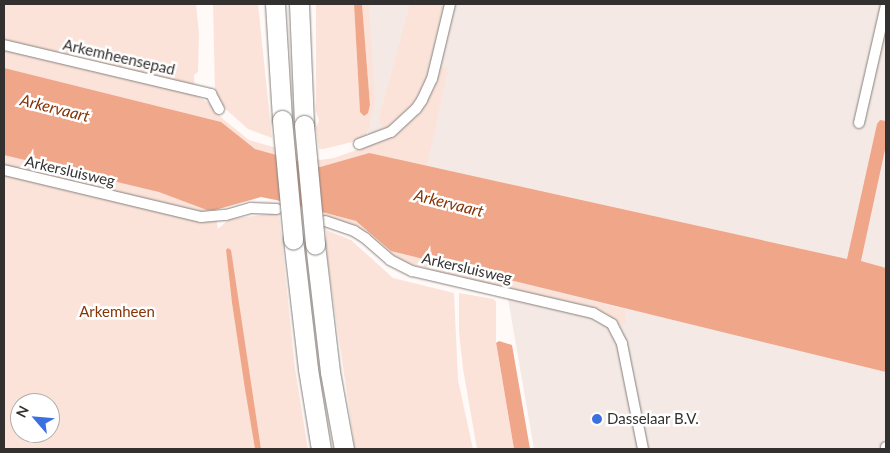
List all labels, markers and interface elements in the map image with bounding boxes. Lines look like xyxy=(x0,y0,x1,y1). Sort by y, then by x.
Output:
street label: Arkemheensepad xyxy=(61,35,177,79)
water label: Arkervaart xyxy=(18,90,92,126)
street label: Arkersluisweg xyxy=(23,152,117,190)
water label: Arkervaart xyxy=(412,185,486,221)
street label: Arkersluisweg xyxy=(420,249,514,287)
park label: Arkemheen xyxy=(79,303,155,321)
north arrow xyxy=(10,393,60,443)
text: N xyxy=(12,403,32,420)
place label: Dasselaar B.V. xyxy=(607,410,699,428)
marker: Dasselaar B.V. xyxy=(591,413,603,425)

